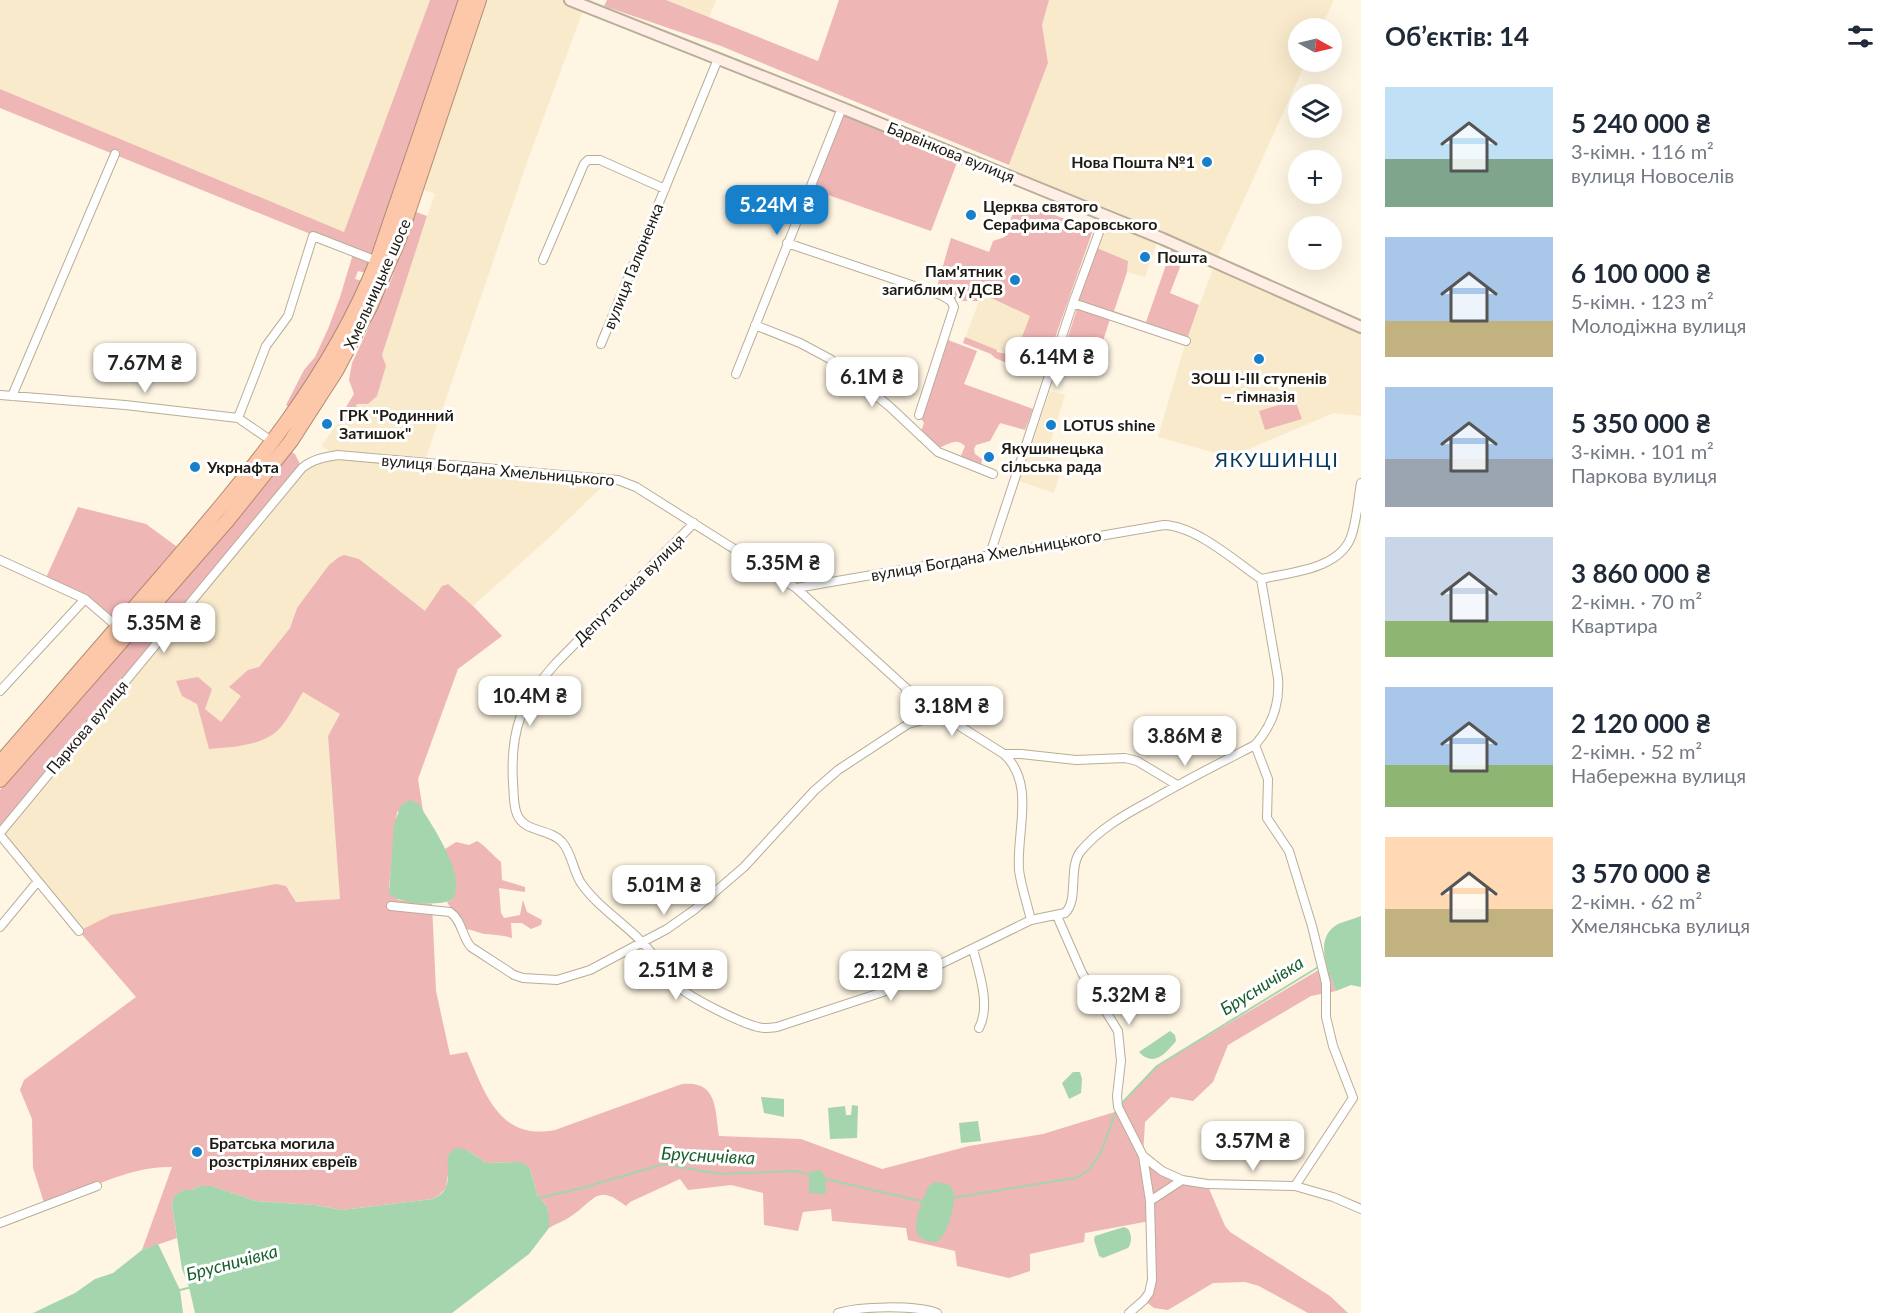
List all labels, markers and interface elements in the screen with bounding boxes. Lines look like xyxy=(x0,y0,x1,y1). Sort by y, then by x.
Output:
north arrow xyxy=(1288,18,1342,72)
map controls xyxy=(1288,18,1342,270)
text: Об’єктів: 14 xyxy=(1385,20,1529,52)
icon: filters xyxy=(1844,20,1877,53)
button: layers xyxy=(1288,84,1342,138)
text: 5 240 000 ₴ xyxy=(1571,107,1711,139)
icon: home xyxy=(1433,111,1505,183)
street label: Барвінкова вулиця xyxy=(885,117,1018,186)
text: 3-кімн. · 116 m² xyxy=(1571,139,1714,163)
button: + xyxy=(1288,150,1342,204)
place label: Нова Пошта №1 xyxy=(1071,152,1195,171)
marker: Нова Пошта №1 xyxy=(1200,155,1214,169)
text: вулиця Новоселів xyxy=(1571,163,1734,187)
pin: 5.24M ₴ xyxy=(722,185,832,236)
text: 5.24M ₴ xyxy=(739,192,815,216)
place label: Церква святого Серафима Саровського xyxy=(983,196,1157,233)
street label: вулиця Галюненка xyxy=(599,200,666,332)
marker: Церква святого Серафима Саровського xyxy=(964,208,978,222)
street label: Хмельницьке шосе xyxy=(339,215,414,352)
button: − xyxy=(1288,216,1342,270)
place label: Пошта xyxy=(1157,247,1207,266)
marker: Пошта xyxy=(1138,250,1152,264)
text: 6 100 000 ₴ xyxy=(1571,257,1711,289)
place label: Пам'ятник загиблим у ДСВ xyxy=(882,261,1003,298)
icon: home xyxy=(1433,261,1505,333)
marker: Пам'ятник загиблим у ДСВ xyxy=(1008,273,1022,287)
text: 5-кімн. · 123 m² xyxy=(1571,289,1714,313)
text: Молодіжна вулиця xyxy=(1571,313,1746,337)
pin: 6.14M ₴ xyxy=(1002,337,1112,388)
pin: 7.67M ₴ xyxy=(90,343,200,394)
text: 6.14M ₴ xyxy=(1019,344,1095,368)
text: 7.67M ₴ xyxy=(107,350,183,374)
marker: ЗОШ І-ІІІ ступенів – гімназія xyxy=(1252,352,1266,366)
pin: 6.1M ₴ xyxy=(823,357,921,408)
text: 6.1M ₴ xyxy=(840,364,904,388)
place label: ЗОШ І-ІІІ ступенів – гімназія xyxy=(1191,368,1327,405)
place label: ГРК "Родинний Затишок" xyxy=(339,405,454,442)
text: 5 350 000 ₴ xyxy=(1571,407,1711,439)
icon: home xyxy=(1433,411,1505,483)
place label: LOTUS shine xyxy=(1063,415,1156,434)
marker: ГРК "Родинний Затишок" xyxy=(320,417,334,431)
marker: LOTUS shine xyxy=(1044,418,1058,432)
place label: Якушинецька сільська рада xyxy=(1000,438,1104,475)
text: 3-кімн. · 101 m² xyxy=(1571,439,1714,463)
district label: ЯКУШИНЦІ xyxy=(1214,447,1339,471)
street label: вулиця Богдана Хмельницького xyxy=(381,450,615,489)
marker: Якушинецька сільська рада xyxy=(982,450,996,464)
place label: Укрнафта xyxy=(206,457,279,476)
marker: Укрнафта xyxy=(188,460,202,474)
text: Паркова вулиця xyxy=(1571,463,1717,487)
street label: вулиця Богдана Хмельницького xyxy=(869,525,1103,584)
street label: Депутатська вулиця xyxy=(569,529,688,648)
pin: 5.35M ₴ xyxy=(728,543,838,594)
text: 5.35M ₴ xyxy=(745,550,821,574)
text: 3 860 000 ₴ xyxy=(1571,557,1711,589)
icon: home xyxy=(1433,561,1505,633)
text: 2-кімн. · 70 m² xyxy=(1571,589,1702,613)
pin: 5.35M ₴ xyxy=(109,603,219,654)
text: 5.35M ₴ xyxy=(126,610,202,634)
text: Квартира xyxy=(1571,613,1658,637)
street label: Паркова вулиця xyxy=(42,676,131,778)
pin: 10.4M ₴ xyxy=(475,676,585,727)
text: 10.4M ₴ xyxy=(492,683,568,707)
pin: 3.18M ₴ xyxy=(897,686,1007,737)
text: 3.18M ₴ xyxy=(914,693,990,717)
text: 2 120 000 ₴ xyxy=(1571,707,1711,739)
icon: home xyxy=(1433,711,1505,783)
pin: 3.86M ₴ xyxy=(1130,716,1240,767)
text: 3.86M ₴ xyxy=(1147,723,1223,747)
text: 2-кімн. · 52 m² xyxy=(1571,739,1702,763)
text: Набережна вулиця xyxy=(1571,763,1746,787)
text: 3 570 000 ₴ xyxy=(1571,857,1711,889)
icon: home xyxy=(1433,861,1505,933)
pin: 5.01M ₴ xyxy=(609,865,719,916)
text: 5.01M ₴ xyxy=(626,872,702,896)
text: 2-кімн. · 62 m² xyxy=(1571,889,1702,913)
text: Хмелянська вулиця xyxy=(1571,913,1750,937)
pin: 2.51M ₴ xyxy=(621,950,731,1001)
pin: 2.12M ₴ xyxy=(836,951,946,1002)
water label: Брусничівка xyxy=(1216,951,1307,1019)
text: 2.51M ₴ xyxy=(638,957,714,981)
text: 2.12M ₴ xyxy=(853,958,929,982)
pin: 5.32M ₴ xyxy=(1074,975,1184,1026)
text: 5.32M ₴ xyxy=(1091,982,1167,1006)
pin: 3.57M ₴ xyxy=(1198,1121,1308,1172)
text: 3.57M ₴ xyxy=(1215,1128,1291,1152)
place label: Братська могила розстріляних євреїв xyxy=(209,1133,357,1170)
water label: Брусничівка xyxy=(661,1142,756,1168)
marker: Братська могила розстріляних євреїв xyxy=(190,1145,204,1159)
water label: Брусничівка xyxy=(183,1239,280,1285)

